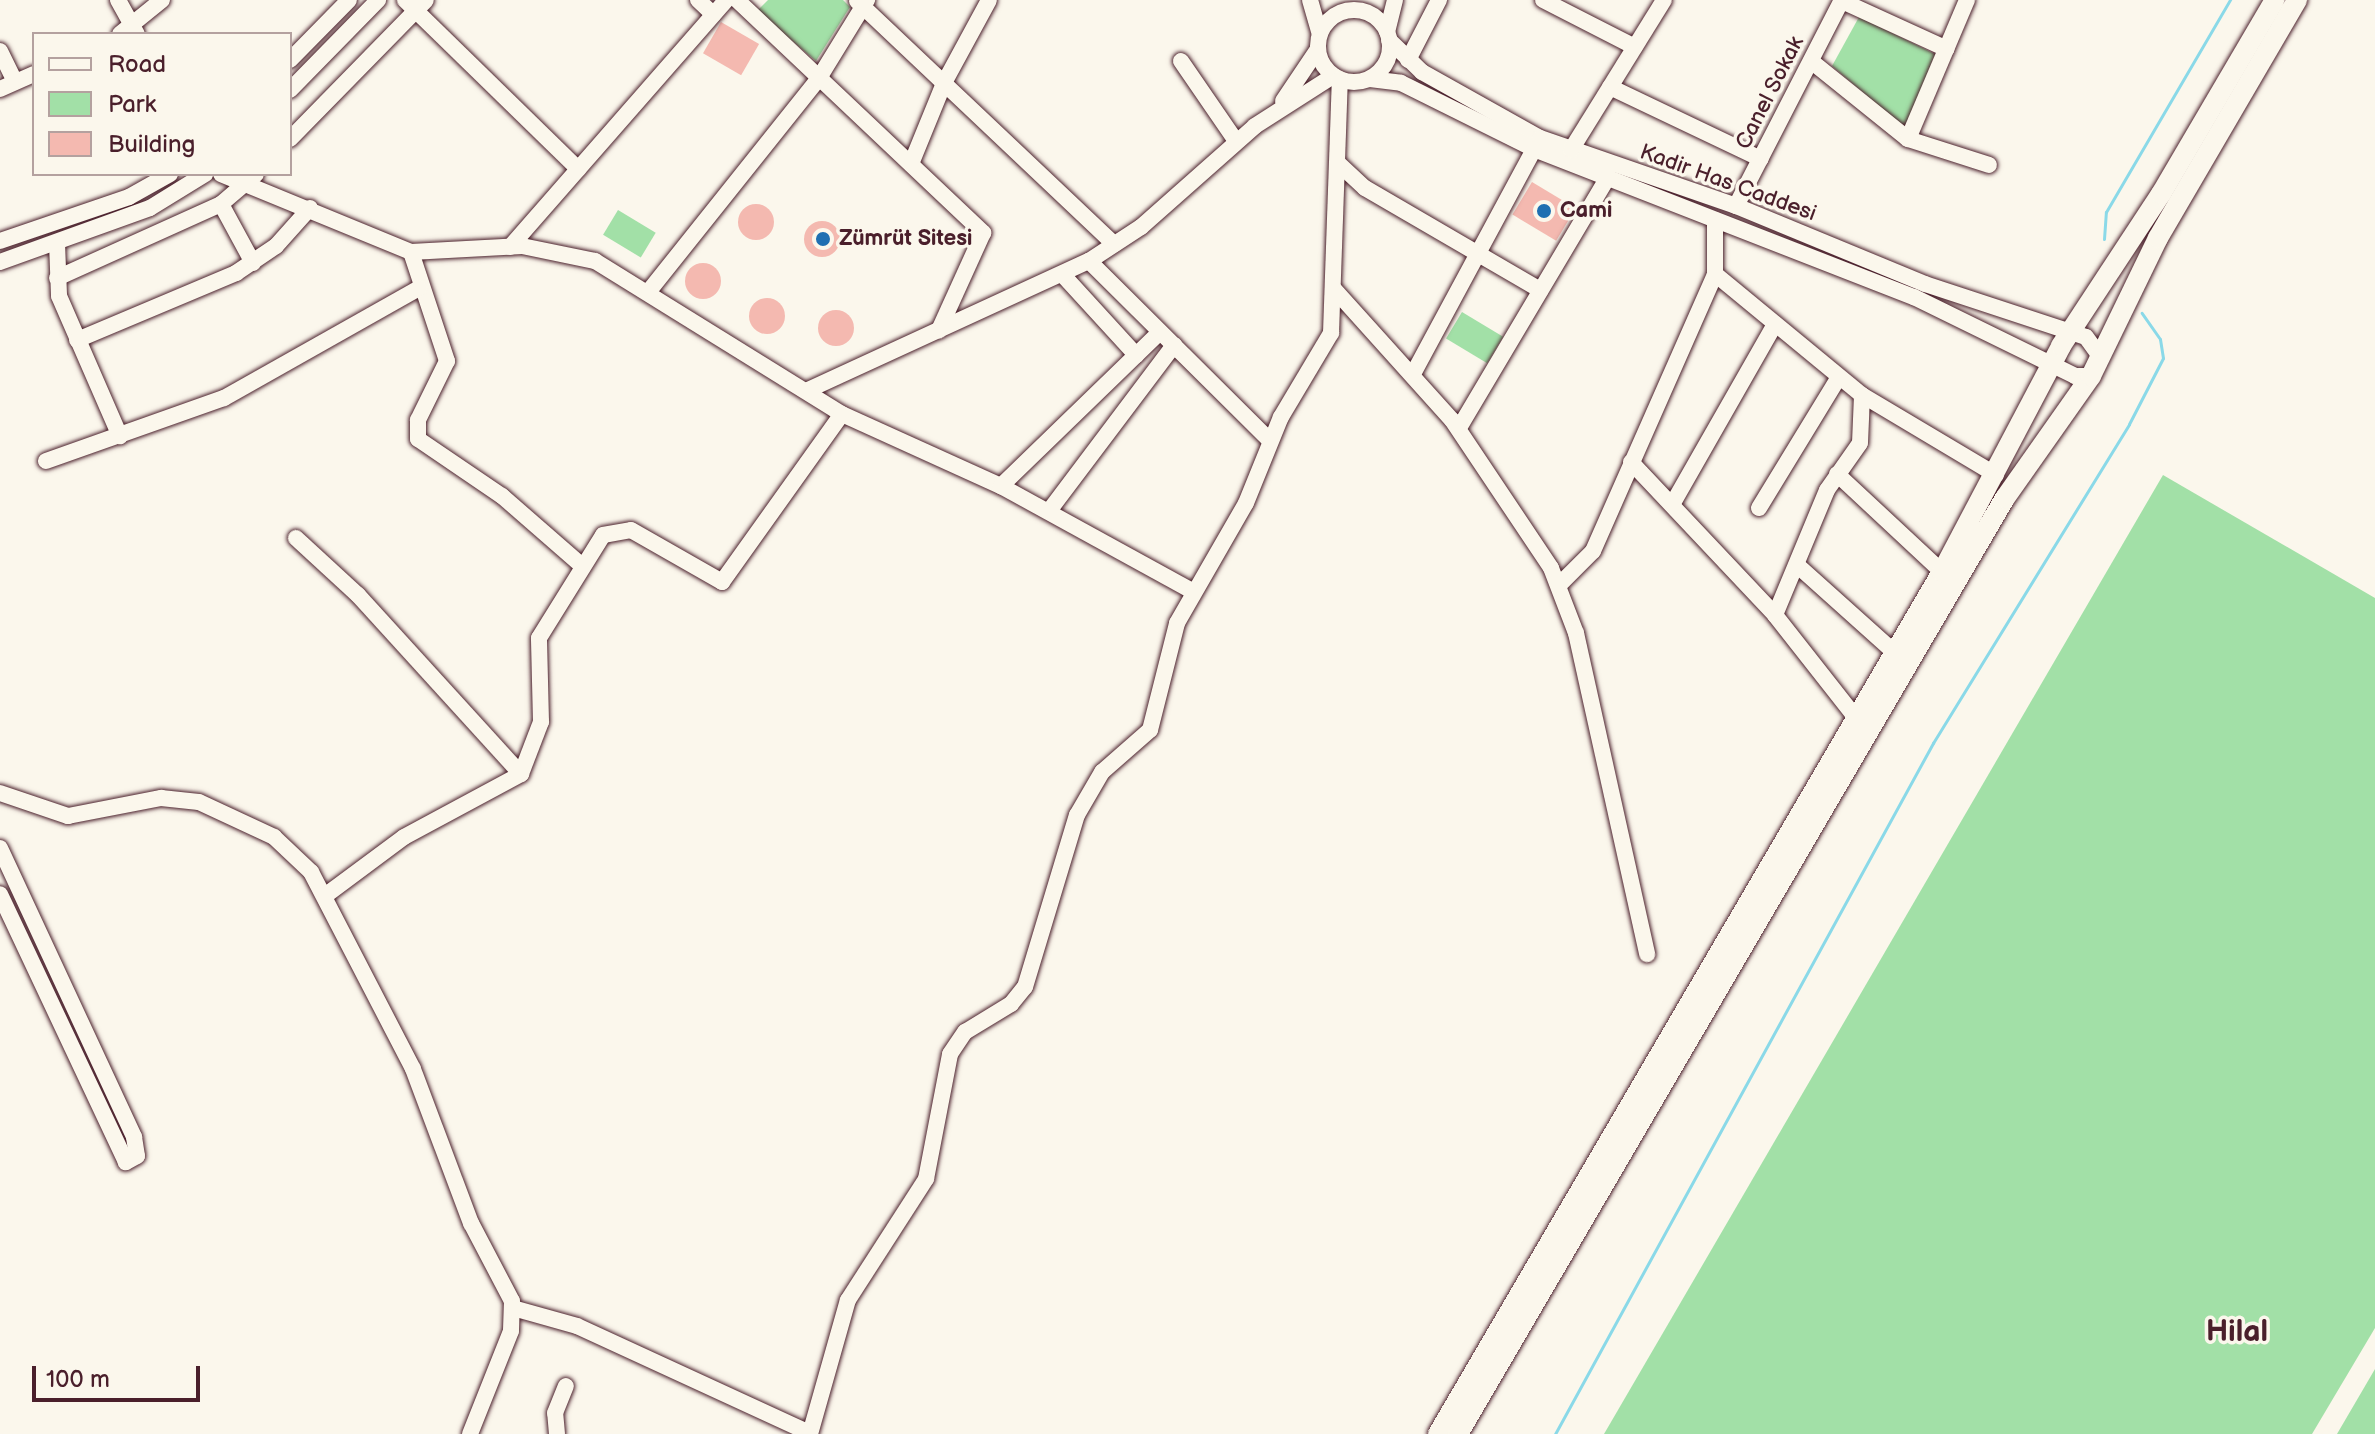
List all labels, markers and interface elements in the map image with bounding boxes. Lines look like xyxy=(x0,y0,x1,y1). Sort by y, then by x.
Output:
legend xyxy=(32,32,292,176)
street label: Canel Sokak xyxy=(1730,32,1810,154)
text: Road xyxy=(108,50,166,79)
text: Park xyxy=(108,90,156,119)
text: Building xyxy=(108,130,195,159)
street label: Kadir Has Caddesi xyxy=(1636,139,1820,227)
place label: Cami xyxy=(1560,198,1612,224)
marker: Cami xyxy=(1535,202,1553,220)
place label: Zümrüt Sitesi xyxy=(839,226,972,252)
marker: Zümrüt Sitesi xyxy=(814,230,832,248)
district label: Hilal xyxy=(2206,1314,2268,1350)
scale bar xyxy=(36,1350,204,1400)
text: 100 m xyxy=(46,1365,110,1394)

